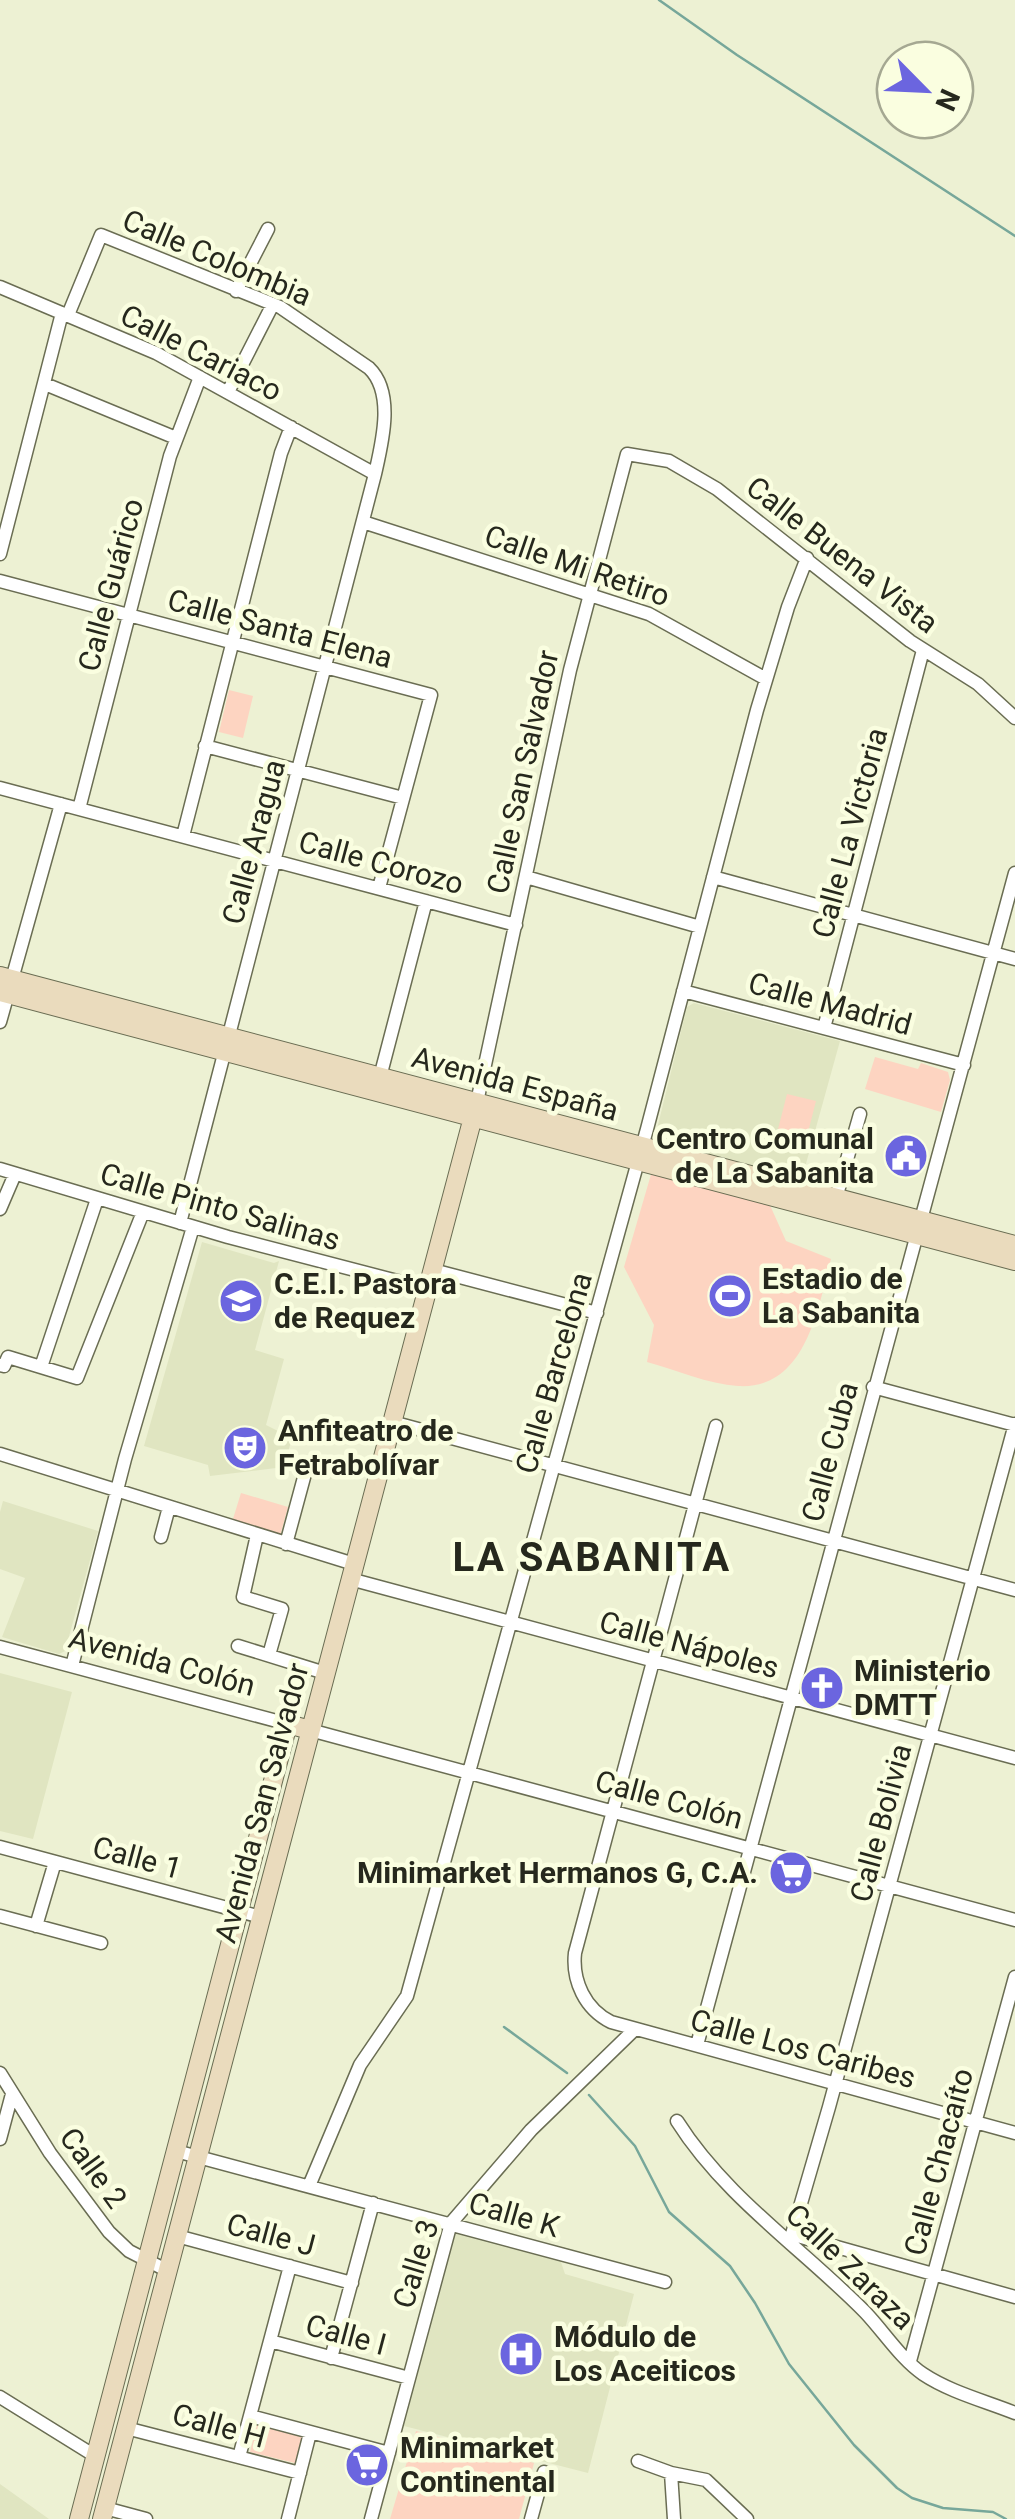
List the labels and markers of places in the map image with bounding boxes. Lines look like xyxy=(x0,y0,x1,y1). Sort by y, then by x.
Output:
place label: Centro Comunal de La Sabanita xyxy=(656,1121,874,1190)
public building icon: Centro Comunal de La Sabanita xyxy=(883,1133,929,1179)
place label: Estadio de La Sabanita xyxy=(762,1261,920,1330)
place label: C.E.I. Pastora de Requez xyxy=(274,1266,457,1335)
sports icon: Estadio de La Sabanita xyxy=(707,1273,753,1319)
school or university icon: C.E.I. Pastora de Requez xyxy=(218,1278,264,1324)
place label: Anfiteatro de Fetrabolívar xyxy=(278,1413,453,1482)
theatre icon: Anfiteatro de Fetrabolívar xyxy=(222,1425,268,1471)
place label: Ministerio DMTT xyxy=(854,1653,991,1722)
church icon: Ministerio DMTT xyxy=(799,1665,845,1711)
supermarket icon: Minimarket Hermanos G, C.A. xyxy=(768,1850,814,1896)
place label: Minimarket Hermanos G, C.A. xyxy=(357,1855,758,1890)
place label: Módulo de Los Aceiticos xyxy=(554,2319,736,2388)
hospital icon: Módulo de Los Aceiticos xyxy=(498,2331,544,2377)
place label: Minimarket Continental xyxy=(400,2430,555,2499)
supermarket icon: Minimarket Continental xyxy=(344,2442,390,2488)

